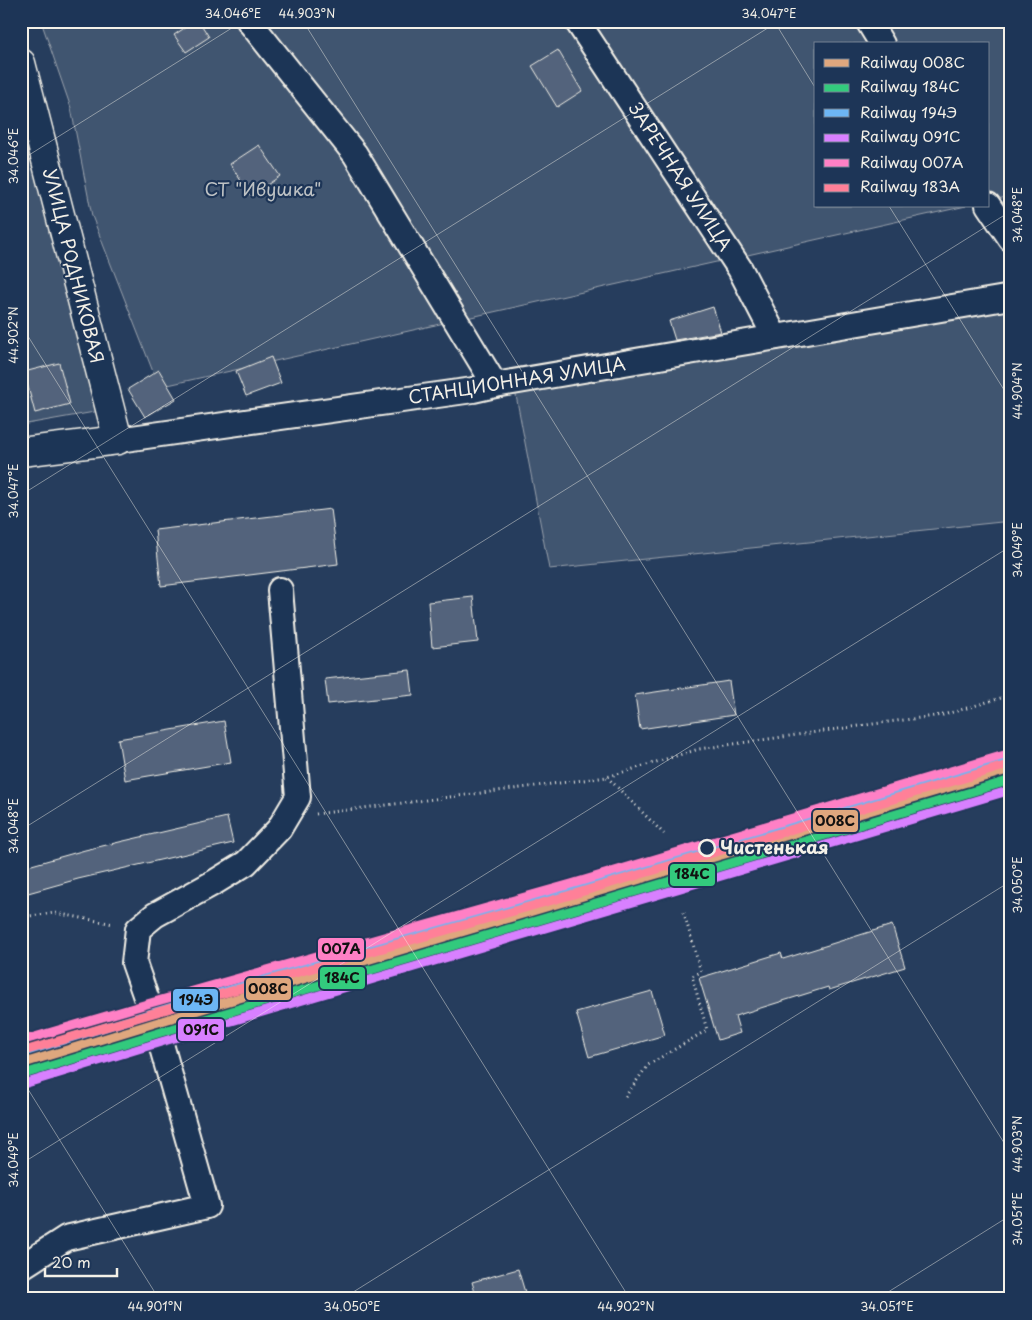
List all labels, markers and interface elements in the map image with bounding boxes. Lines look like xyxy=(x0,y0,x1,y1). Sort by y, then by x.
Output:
text: 34.046°E xyxy=(205,4,261,22)
text: 44.903°N xyxy=(279,4,335,22)
text: 34.047°E xyxy=(742,4,796,22)
legend xyxy=(814,42,990,208)
text: Railway 008С xyxy=(860,50,965,73)
text: Railway 184С xyxy=(860,74,960,97)
street label: ЗАРЕЧНАЯ УЛИЦА xyxy=(623,97,740,256)
text: Railway 194Э xyxy=(860,100,957,123)
text: Railway 091С xyxy=(860,124,961,147)
text: 34.046°E xyxy=(4,128,22,184)
text: Railway 007А xyxy=(860,150,963,173)
street label: УЛИЦА РОДНИКОВАЯ xyxy=(37,165,112,366)
text: Railway 183А xyxy=(860,174,960,197)
park label: СТ "Ивушка" xyxy=(205,175,321,202)
text: 34.048°E xyxy=(1008,187,1026,243)
text: 44.902°N xyxy=(4,306,22,364)
street label: СТАНЦИОННАЯ УЛИЦА xyxy=(406,349,627,410)
text: 44.904°N xyxy=(1008,362,1026,420)
text: 34.047°E xyxy=(4,464,22,518)
text: 34.049°E xyxy=(1008,522,1026,578)
text: 34.048°E xyxy=(4,798,22,854)
line badge: 008С xyxy=(812,809,859,833)
text: 008С xyxy=(815,810,855,831)
place label: Чистенькая xyxy=(720,833,829,860)
marker: Чистенькая xyxy=(698,839,716,857)
text: 34.050°E xyxy=(1008,857,1026,913)
line badge: 184С xyxy=(669,863,716,887)
text: 184С xyxy=(674,863,710,884)
line badge: 007А xyxy=(317,937,365,961)
text: 007А xyxy=(321,938,361,959)
line badge: 184С xyxy=(319,966,366,990)
text: 184С xyxy=(324,967,360,988)
line badge: 008С xyxy=(245,977,292,1001)
text: 008С xyxy=(248,978,288,999)
line badge: 194Э xyxy=(172,988,219,1012)
text: 194Э xyxy=(179,989,213,1010)
line badge: 091С xyxy=(177,1018,225,1042)
text: 091С xyxy=(183,1019,219,1040)
text: 44.903°N xyxy=(1008,1116,1026,1172)
text: 34.049°E xyxy=(4,1132,22,1188)
text: 34.051°E xyxy=(1008,1192,1026,1246)
scale bar xyxy=(45,1245,118,1277)
text: 20 m xyxy=(52,1250,91,1273)
text: 44.901°N xyxy=(128,1297,182,1315)
text: 34.050°E xyxy=(324,1297,380,1315)
text: 44.902°N xyxy=(597,1297,655,1315)
text: 34.051°E xyxy=(860,1297,914,1315)

